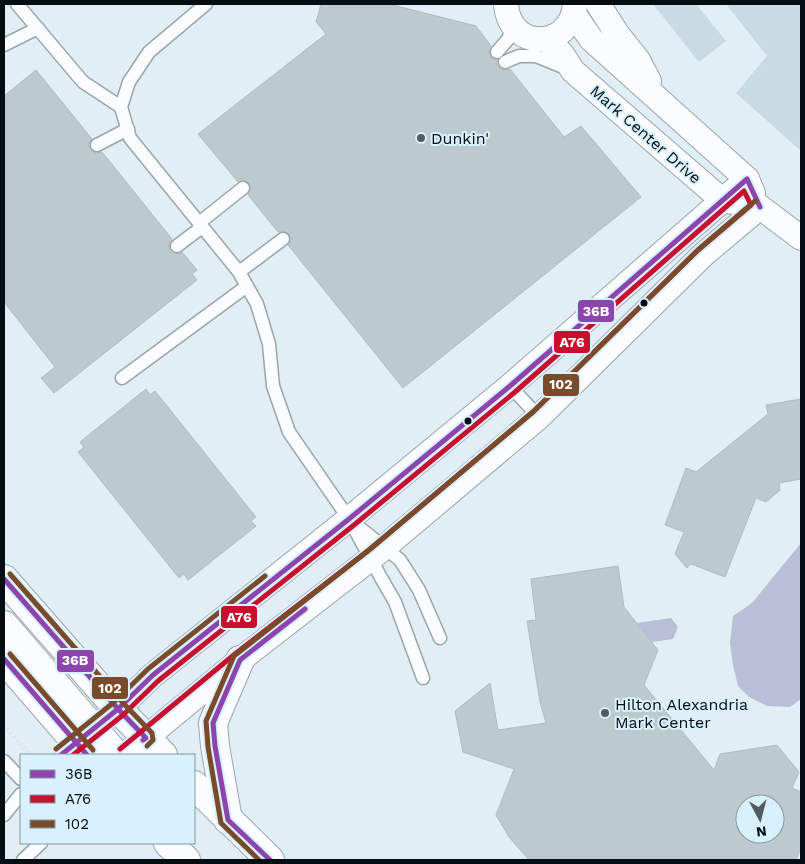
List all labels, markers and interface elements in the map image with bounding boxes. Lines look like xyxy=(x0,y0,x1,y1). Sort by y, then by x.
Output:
street label: Mark Center Drive xyxy=(586,81,705,188)
place label: Dunkin' xyxy=(431,129,489,148)
marker: Dunkin' xyxy=(415,132,427,144)
unlabelled marker xyxy=(639,298,649,308)
line badge: 36B xyxy=(577,299,615,323)
text: 36B xyxy=(583,303,610,319)
line badge: A76 xyxy=(553,330,591,354)
text: A76 xyxy=(559,334,585,350)
line badge: 102 xyxy=(542,373,580,397)
text: 102 xyxy=(549,376,573,392)
unlabelled marker xyxy=(463,416,473,426)
line badge: A76 xyxy=(220,605,258,629)
text: A76 xyxy=(226,609,252,625)
line badge: 36B xyxy=(56,649,95,673)
text: 36B xyxy=(62,652,89,668)
line badge: 102 xyxy=(91,676,129,700)
text: 102 xyxy=(98,680,122,696)
place label: Hilton Alexandria Mark Center xyxy=(615,695,748,732)
marker: Hilton Alexandria Mark Center xyxy=(599,707,611,719)
legend xyxy=(20,754,195,844)
text: 36B xyxy=(65,765,93,783)
text: A76 xyxy=(65,790,91,808)
north arrow xyxy=(735,794,785,844)
text: 102 xyxy=(65,815,89,833)
text: N xyxy=(755,823,768,840)

